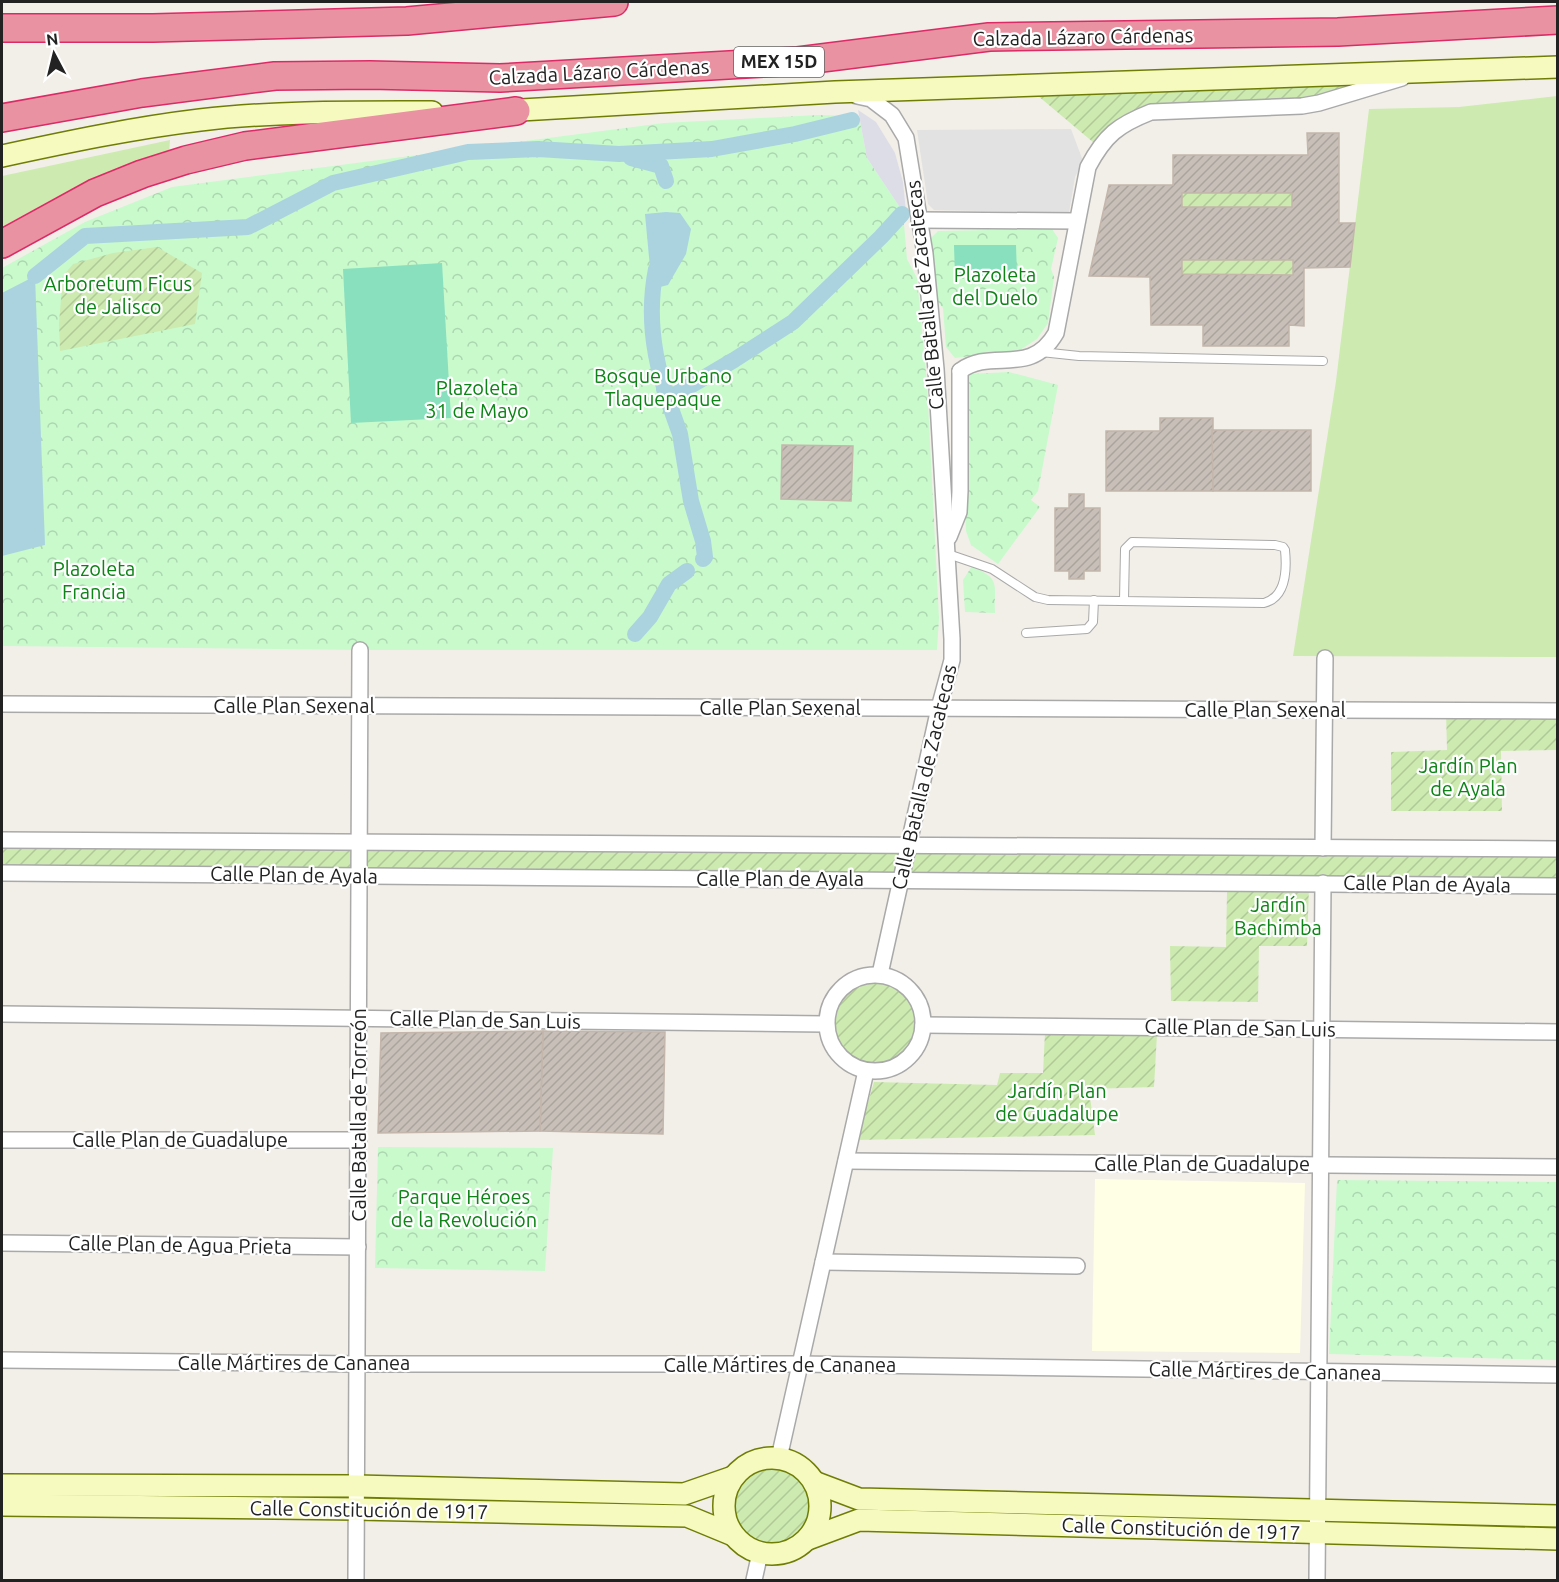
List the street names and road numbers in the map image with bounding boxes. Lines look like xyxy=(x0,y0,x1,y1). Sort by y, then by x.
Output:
street label: Calzada Lázaro Cárdenas xyxy=(972,23,1194,50)
road number: MEX 15D xyxy=(734,47,824,77)
street label: Calzada Lázaro Cárdenas xyxy=(488,54,710,89)
street label: Calle Batalla de Zacatecas xyxy=(901,179,948,411)
street label: Calle Batalla de Zacatecas xyxy=(886,662,961,892)
street label: Calle Plan Sexenal xyxy=(213,694,375,717)
street label: Calle Plan Sexenal xyxy=(699,696,861,719)
street label: Calle Plan Sexenal xyxy=(1184,698,1346,721)
street label: Calle Plan de Ayala xyxy=(210,862,378,887)
street label: Calle Plan de Ayala xyxy=(696,867,864,890)
street label: Calle Plan de Ayala xyxy=(1343,871,1511,896)
street label: Calle Plan de San Luis xyxy=(389,1006,581,1033)
street label: Calle Batalla de Torreón xyxy=(347,1008,370,1222)
street label: Calle Plan de San Luis xyxy=(1144,1014,1336,1041)
street label: Calle Plan de Guadalupe xyxy=(72,1128,288,1151)
street label: Calle Plan de Guadalupe xyxy=(1094,1152,1310,1175)
street label: Calle Plan de Agua Prieta xyxy=(68,1231,292,1258)
street label: Calle Mártires de Cananea xyxy=(178,1351,410,1374)
street label: Calle Mártires de Cananea xyxy=(664,1353,896,1376)
street label: Calle Mártires de Cananea xyxy=(1148,1357,1382,1384)
street label: Calle Constitución de 1917 xyxy=(249,1496,489,1523)
street label: Calle Constitución de 1917 xyxy=(1061,1513,1301,1544)

